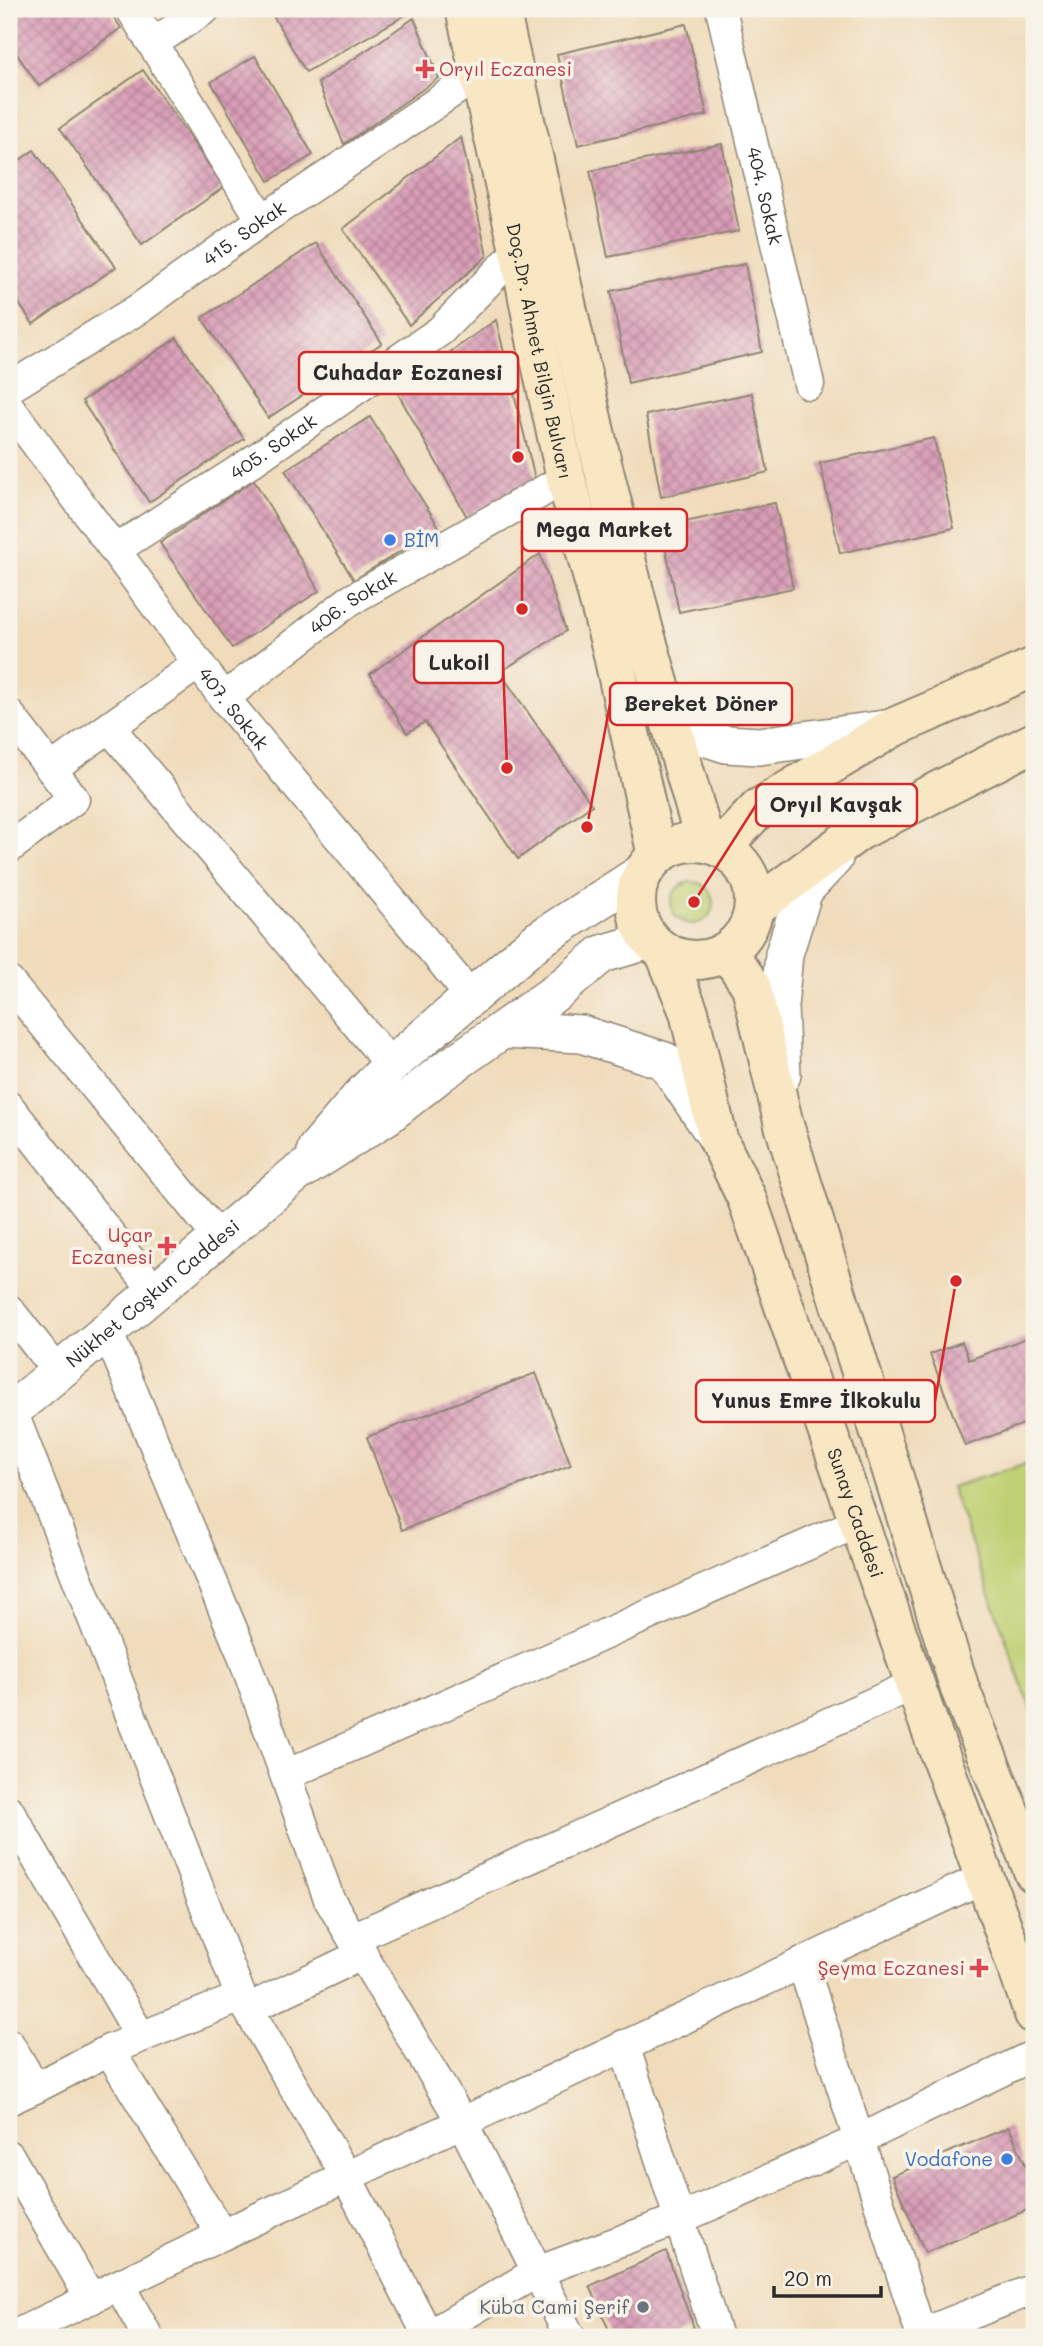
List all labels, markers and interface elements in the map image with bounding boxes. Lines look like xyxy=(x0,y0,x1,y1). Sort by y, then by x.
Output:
place label: Oryıl Eczanesi xyxy=(439,56,572,81)
marker: Oryıl Eczanesi xyxy=(417,61,433,77)
street label: 404. Sokak xyxy=(742,144,789,247)
street label: 415. Sokak xyxy=(197,195,291,271)
street label: Doç.Dr. Ahmet Bilgin Bulvarı xyxy=(501,220,579,481)
callout: Cuhadar Eczanesi xyxy=(299,352,518,394)
text: Cuhadar Eczanesi xyxy=(313,358,503,385)
street label: 405. Sokak xyxy=(225,408,321,485)
callout: Mega Market xyxy=(522,509,687,551)
text: Mega Market xyxy=(536,515,672,542)
place label: BİM xyxy=(404,527,439,552)
marker: BİM xyxy=(382,532,398,548)
street label: 406. Sokak xyxy=(304,564,401,639)
callout: Lukoil xyxy=(414,641,503,683)
text: Lukoil xyxy=(428,648,490,675)
street label: 407. Sokak xyxy=(193,662,275,755)
callout: Bereket Döner xyxy=(610,683,792,725)
text: Bereket Döner xyxy=(624,689,778,716)
callout: Oryıl Kavşak xyxy=(756,784,917,826)
text: Oryıl Kavşak xyxy=(770,790,902,818)
street label: Nükhet Coşkun Caddesi xyxy=(60,1213,245,1373)
place label: Uçar Eczanesi xyxy=(71,1222,153,1269)
marker: Uçar Eczanesi xyxy=(159,1238,175,1254)
callout: Yunus Emre İlkokulu xyxy=(696,1380,935,1422)
text: Yunus Emre İlkokulu xyxy=(711,1386,921,1413)
street label: Sunay Caddesi xyxy=(822,1444,890,1581)
place label: Şeyma Eczanesi xyxy=(818,1955,965,1980)
marker: Şeyma Eczanesi xyxy=(971,1960,987,1976)
place label: Vodafone xyxy=(905,2146,993,2171)
marker: Vodafone xyxy=(999,2151,1015,2167)
scale bar xyxy=(774,2255,880,2299)
text: 20 m xyxy=(784,2264,832,2291)
place label: Küba Cami Şerif xyxy=(479,2294,630,2319)
marker: Küba Cami Şerif xyxy=(635,2299,651,2315)

